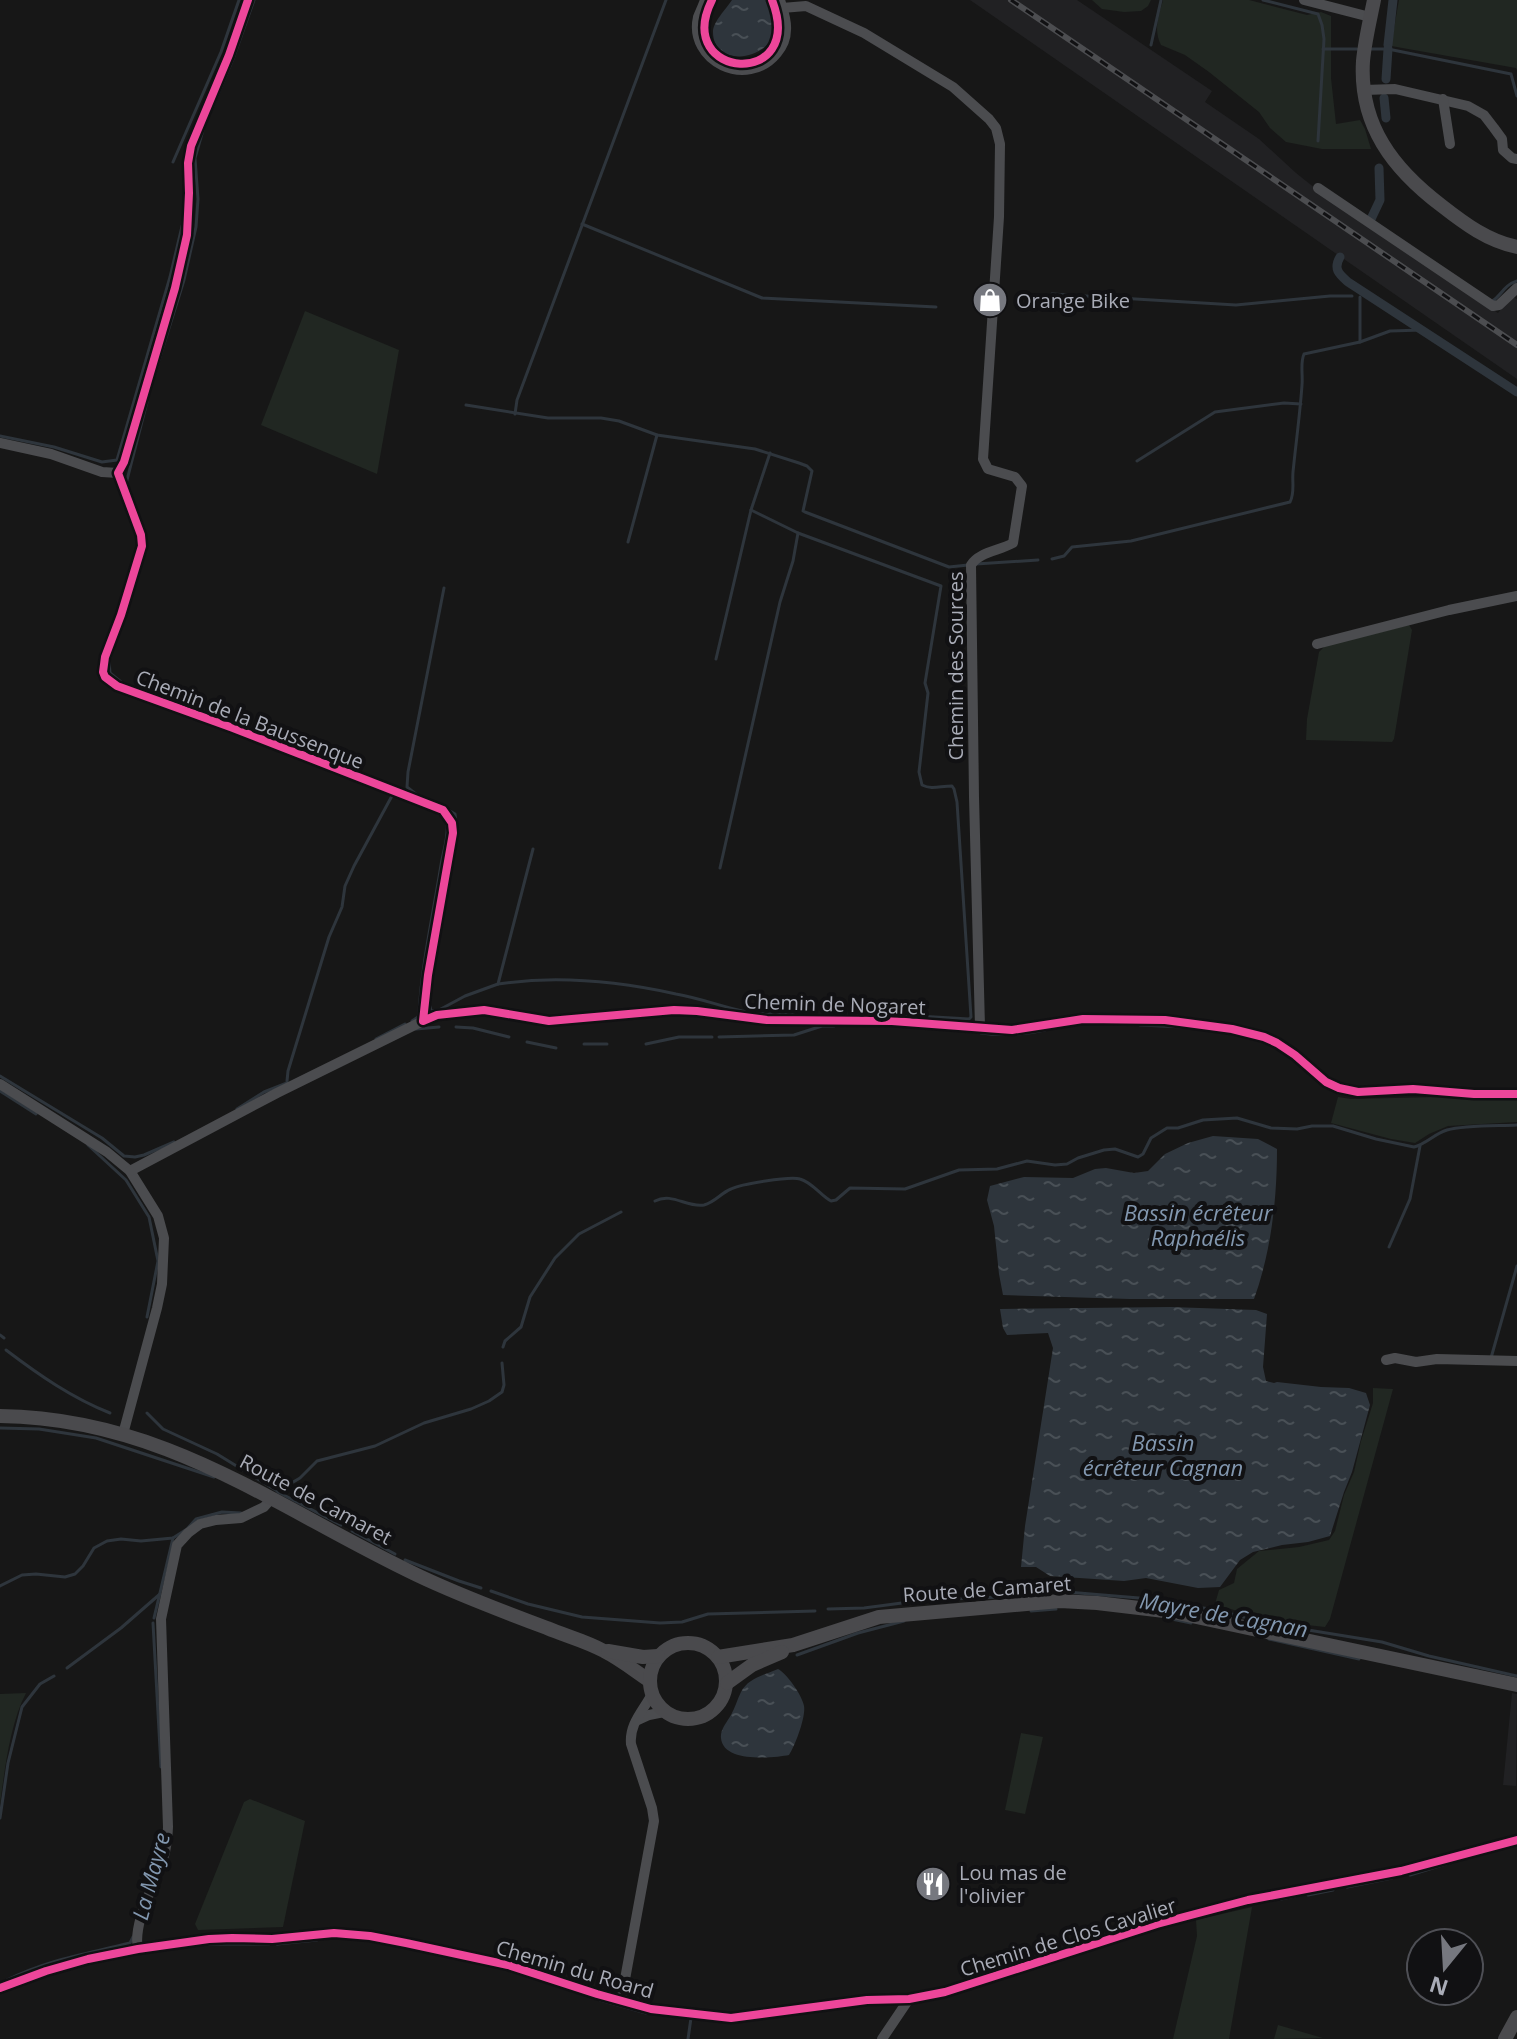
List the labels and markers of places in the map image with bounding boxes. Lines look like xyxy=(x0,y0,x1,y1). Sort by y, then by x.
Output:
shop icon: Orange Bike xyxy=(971,281,1009,319)
place label: Orange Bike xyxy=(1016,287,1130,314)
place label: Lou mas de l'olivier xyxy=(959,1859,1067,1909)
restaurant icon: Lou mas de l'olivier xyxy=(914,1865,952,1903)

